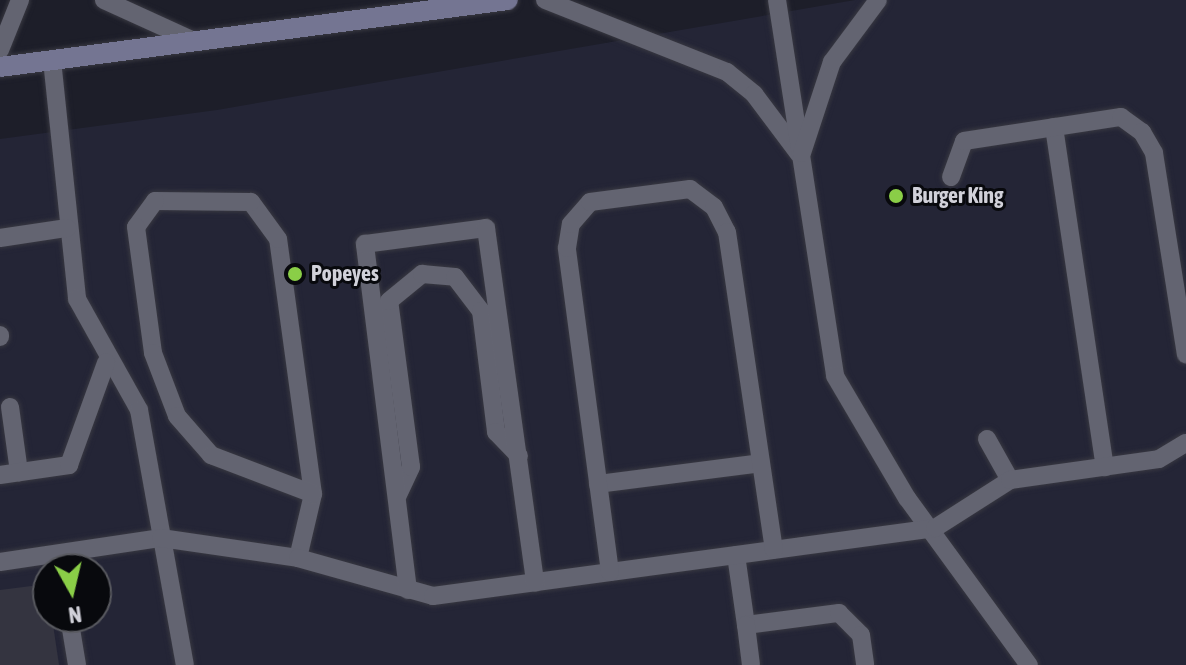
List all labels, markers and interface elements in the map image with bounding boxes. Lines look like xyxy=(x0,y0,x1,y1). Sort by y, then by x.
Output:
place label: Burger King xyxy=(912,183,1003,209)
marker: Burger King xyxy=(887,187,905,205)
place label: Popeyes xyxy=(311,261,379,287)
marker: Popeyes xyxy=(286,265,304,283)
north arrow xyxy=(32,553,112,633)
text: N xyxy=(67,601,83,629)

